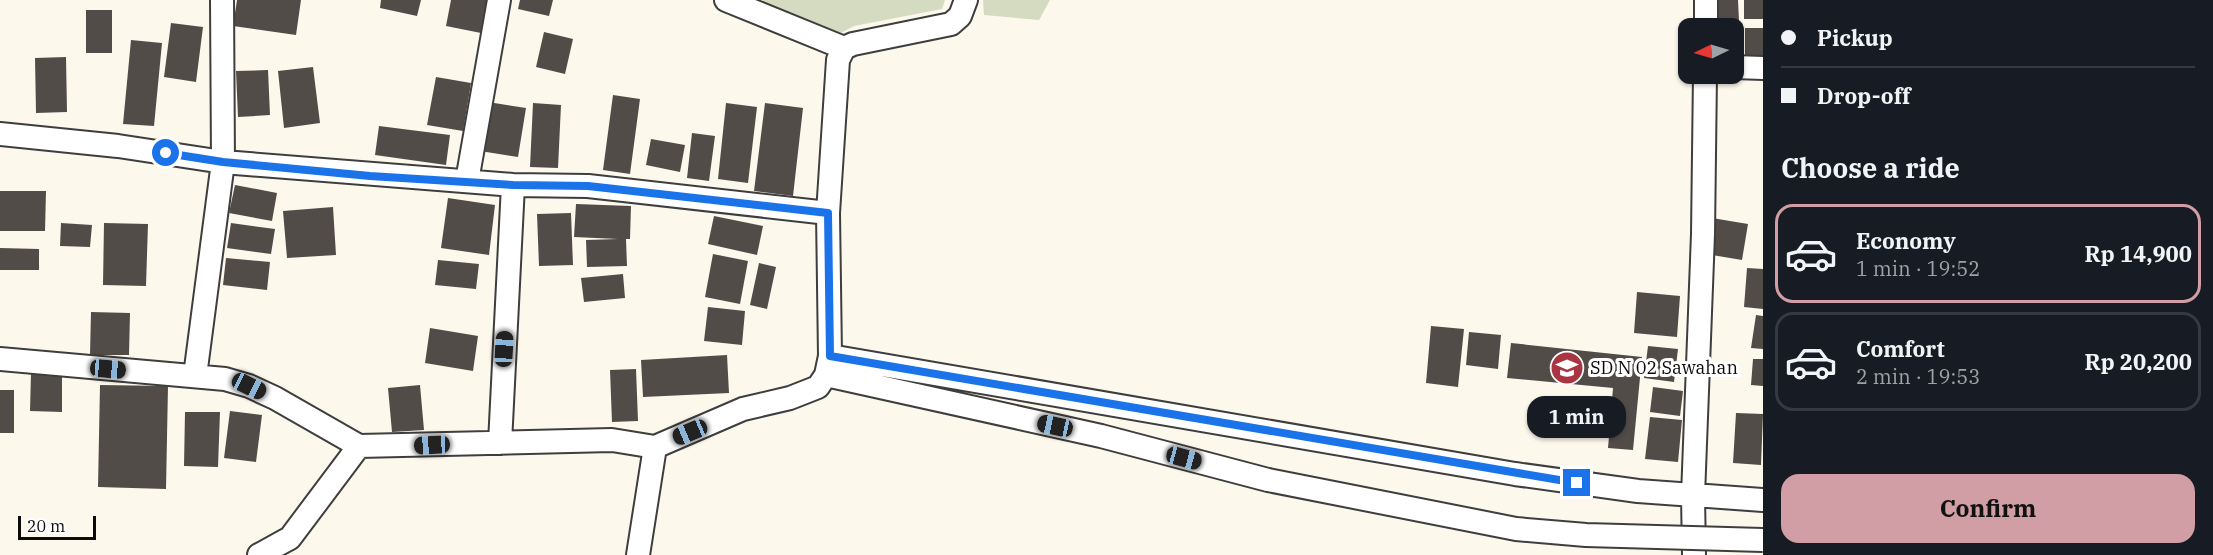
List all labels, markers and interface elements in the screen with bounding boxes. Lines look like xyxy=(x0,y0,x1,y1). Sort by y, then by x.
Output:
north arrow xyxy=(1678,18,1744,84)
map controls xyxy=(1678,18,1744,84)
text: Pickup xyxy=(1817,23,1893,52)
text: Drop-off xyxy=(1817,81,1911,110)
route start xyxy=(152,139,179,166)
text: Choose a ride xyxy=(1781,150,1960,185)
text: Economy xyxy=(1856,226,1956,255)
icon: car xyxy=(1784,227,1838,281)
text: Rp 14,900 xyxy=(2085,239,2192,268)
text: 1 min · 19:52 xyxy=(1856,255,1980,282)
car xyxy=(494,331,514,367)
text: Comfort xyxy=(1856,334,1945,363)
icon: car xyxy=(1784,335,1838,389)
text: Rp 20,200 xyxy=(2085,347,2192,376)
school or university icon: SD N 02 Sawahan xyxy=(1549,350,1585,386)
place label: SD N 02 Sawahan xyxy=(1590,356,1738,379)
car xyxy=(89,358,127,380)
text: 2 min · 19:53 xyxy=(1856,363,1980,390)
car xyxy=(229,370,269,402)
callout: 1 min xyxy=(1528,396,1626,438)
text: 1 min xyxy=(1549,403,1605,430)
car xyxy=(1036,413,1074,439)
car xyxy=(670,417,710,447)
car xyxy=(414,435,450,455)
car xyxy=(1164,445,1204,471)
route end xyxy=(1563,469,1590,496)
button: Confirm xyxy=(1781,474,2195,543)
scale bar xyxy=(18,513,96,540)
text: 20 m xyxy=(27,516,65,536)

